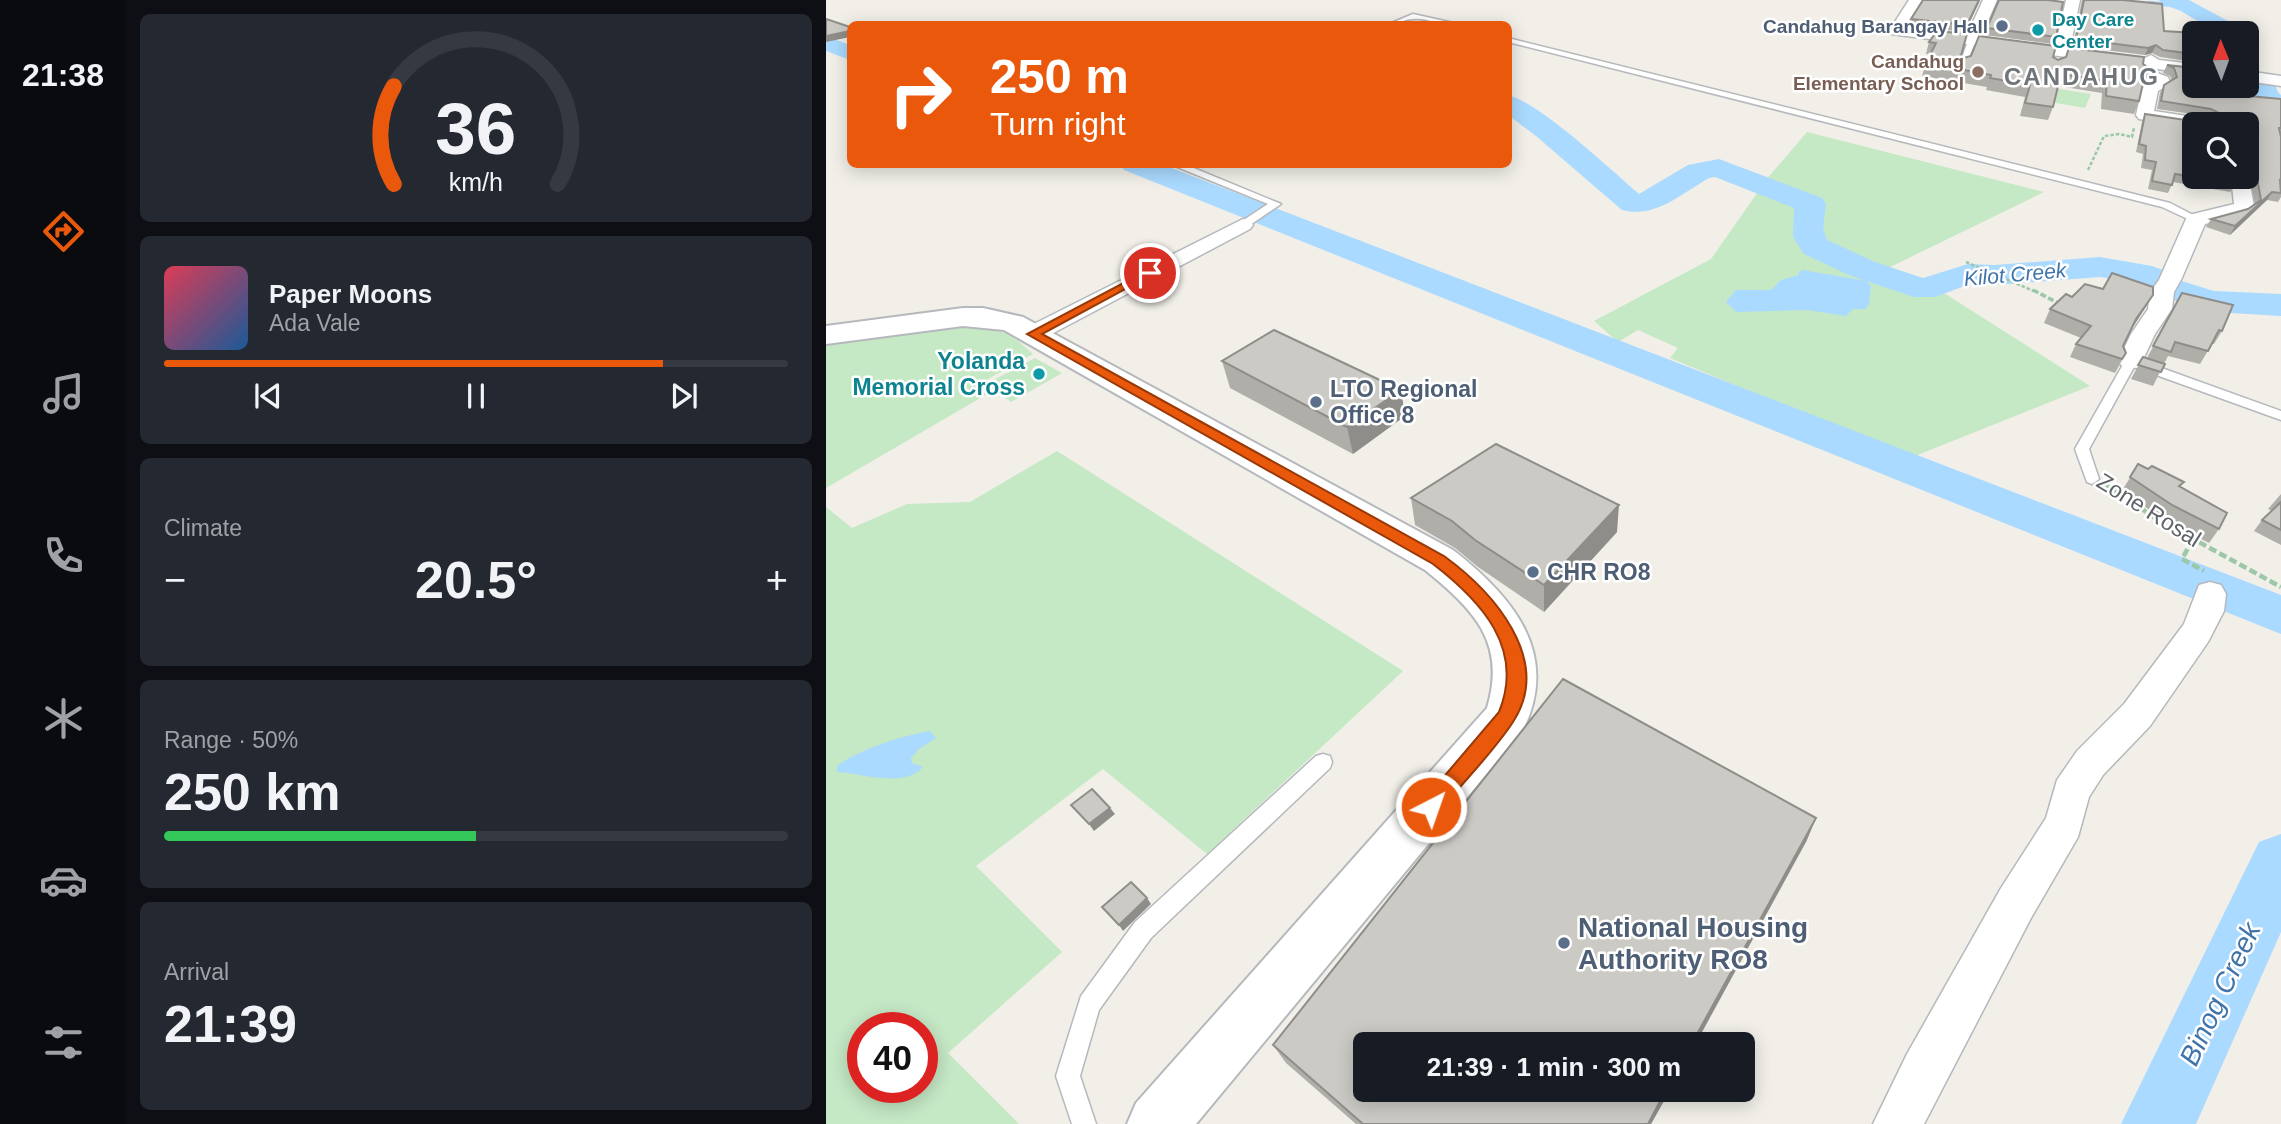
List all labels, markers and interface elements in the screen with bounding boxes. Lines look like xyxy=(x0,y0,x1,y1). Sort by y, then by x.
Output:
place label: Day Care Center xyxy=(2052,9,2134,52)
place label: Candahug Barangay Hall xyxy=(1763,16,1988,37)
marker: Candahug Barangay Hall xyxy=(1994,18,2010,34)
north arrow xyxy=(2182,21,2259,98)
map controls xyxy=(2182,21,2259,189)
marker: Day Care Center xyxy=(2030,22,2046,38)
icon: right xyxy=(875,49,966,140)
text: 250 m xyxy=(990,49,1129,103)
place label: Candahug Elementary School xyxy=(1793,51,1964,94)
text: 21:38 xyxy=(22,57,104,93)
district label: CANDAHUG xyxy=(2004,63,2160,90)
marker: Candahug Elementary School xyxy=(1970,64,1986,80)
text: 36 xyxy=(436,88,516,169)
text: Turn right xyxy=(990,106,1126,142)
button: search xyxy=(2182,112,2259,189)
text: km/h xyxy=(449,168,503,196)
icon: directions xyxy=(39,207,88,256)
pin xyxy=(1120,243,1180,303)
icon: arrive xyxy=(1131,254,1169,292)
water label: Kilot Creek xyxy=(1963,258,2069,290)
text: Paper Moons xyxy=(269,279,432,309)
text: Ada Vale xyxy=(269,310,361,336)
place label: Yolanda Memorial Cross xyxy=(852,348,1025,400)
marker: Yolanda Memorial Cross xyxy=(1031,366,1047,382)
icon: music xyxy=(39,369,88,418)
place label: LTO Regional Office 8 xyxy=(1330,376,1477,428)
icon: previous xyxy=(249,377,287,415)
icon: pause xyxy=(457,377,495,415)
icon: next xyxy=(665,377,703,415)
marker: LTO Regional Office 8 xyxy=(1308,394,1324,410)
street label: Zone Rosal xyxy=(2092,468,2206,552)
text: Climate xyxy=(164,515,242,541)
icon: phone xyxy=(39,531,88,580)
text: 20.5° xyxy=(415,551,537,609)
text: − xyxy=(164,559,186,601)
text: + xyxy=(766,559,788,601)
place label: CHR RO8 xyxy=(1547,559,1651,585)
marker: CHR RO8 xyxy=(1525,564,1541,580)
icon: climate xyxy=(39,694,88,743)
text: Range · 50% xyxy=(164,727,298,753)
text: 250 km xyxy=(164,763,340,821)
position arrow xyxy=(1394,770,1468,844)
icon: car xyxy=(39,856,88,905)
place label: National Housing Authority RO8 xyxy=(1578,912,1808,975)
water label: Binog Creek xyxy=(2173,916,2267,1070)
marker: National Housing Authority RO8 xyxy=(1556,935,1572,951)
text: Arrival xyxy=(164,959,229,985)
text: 21:39 xyxy=(164,995,297,1053)
speed limit sign: 40 xyxy=(847,1012,938,1103)
icon: filters xyxy=(39,1018,88,1067)
text: 21:39 · 1 min · 300 m xyxy=(1427,1052,1681,1082)

